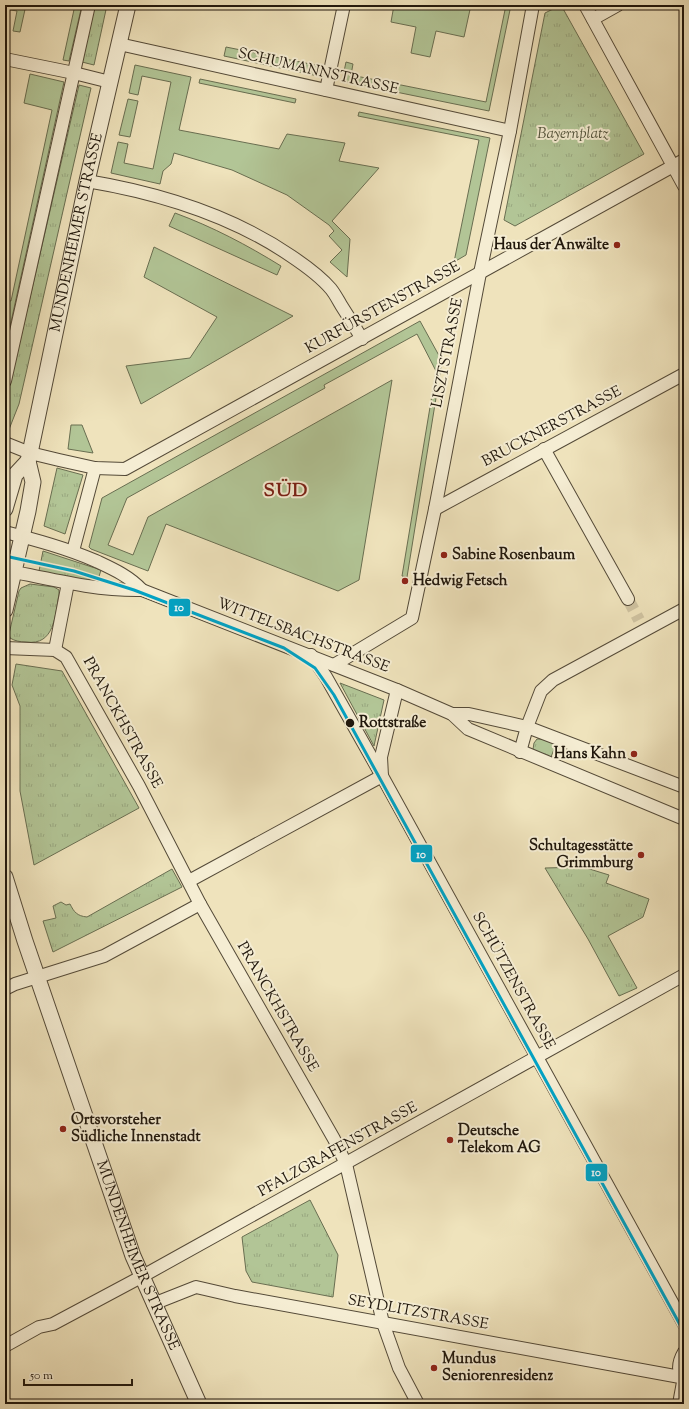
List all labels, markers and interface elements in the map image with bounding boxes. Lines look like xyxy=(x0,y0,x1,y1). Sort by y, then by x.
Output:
street label: SCHUMANNSTRASSE xyxy=(236,43,400,101)
park label: Bayernplatz xyxy=(537,124,609,145)
street label: MUNDENHEIMER STRASSE xyxy=(45,131,108,334)
place label: Haus der Anwälte xyxy=(494,235,609,256)
marker: Haus der Anwälte xyxy=(612,240,622,250)
street label: KURFÜRSTENSTRASSE xyxy=(301,256,464,359)
street label: LISZTSTRASSE xyxy=(427,296,469,410)
street label: BRUCKNERSTRASSE xyxy=(479,381,625,473)
district label: SÜD xyxy=(264,478,308,505)
place label: Sabine Rosenbaum xyxy=(452,545,576,566)
marker: Sabine Rosenbaum xyxy=(439,550,449,560)
place label: Hedwig Fetsch xyxy=(413,571,508,592)
marker: Hedwig Fetsch xyxy=(400,576,410,586)
street label: WITTELSBACHSTRASSE xyxy=(214,593,392,679)
line badge: 10 xyxy=(168,598,191,617)
text: 10 xyxy=(173,600,184,616)
street label: PRANCKHSTRASSE xyxy=(77,653,167,793)
place label: Rottstraße xyxy=(359,713,426,734)
marker: Rottstraße xyxy=(344,717,356,729)
place label: Hans Kahn xyxy=(554,744,626,765)
marker: Hans Kahn xyxy=(629,749,639,759)
place label: Schultagesstätte Grimmburg xyxy=(529,836,634,874)
line badge: 10 xyxy=(410,844,433,863)
text: 10 xyxy=(415,847,426,863)
marker: Schultagesstätte Grimmburg xyxy=(636,850,646,860)
street label: SCHÜTZENSTRASSE xyxy=(466,908,560,1054)
street label: PRANCKHSTRASSE xyxy=(231,938,323,1076)
street label: PFALZGRAFENSTRASSE xyxy=(255,1097,421,1203)
place label: Ortsvorsteher Südliche Innenstadt xyxy=(71,1110,201,1148)
place label: Deutsche Telekom AG xyxy=(458,1121,541,1159)
marker: Ortsvorsteher Südliche Innenstadt xyxy=(58,1124,68,1134)
marker: Deutsche Telekom AG xyxy=(445,1135,455,1145)
street label: MUNDENHEIMER STRASSE xyxy=(90,1158,184,1354)
line badge: 10 xyxy=(585,1163,608,1182)
text: 10 xyxy=(590,1165,601,1181)
street label: SEYDLITZSTRASSE xyxy=(346,1290,490,1336)
place label: Mundus Seniorenresidenz xyxy=(442,1349,553,1387)
scale bar xyxy=(24,1361,132,1387)
marker: Mundus Seniorenresidenz xyxy=(429,1363,439,1373)
text: 50 m xyxy=(29,1367,53,1385)

